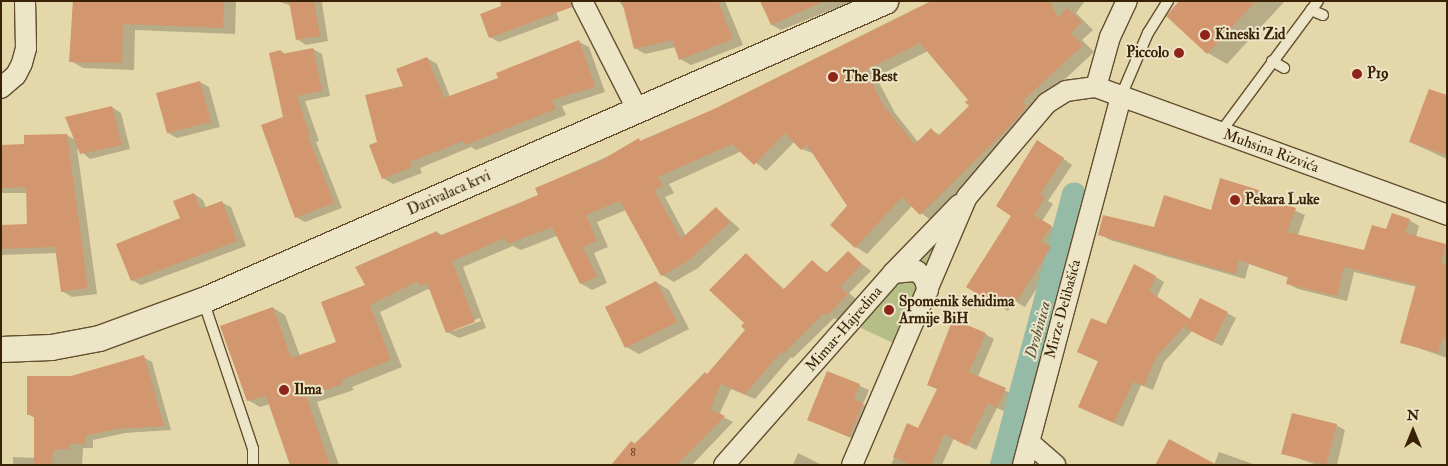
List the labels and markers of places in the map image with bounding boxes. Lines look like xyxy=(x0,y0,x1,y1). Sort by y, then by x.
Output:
place label: Kineski Zid xyxy=(1215,26,1286,44)
marker: Kineski Zid xyxy=(1199,29,1211,41)
place label: Piccolo xyxy=(1126,44,1169,62)
marker: Piccolo xyxy=(1173,47,1185,59)
place label: P19 xyxy=(1367,65,1389,83)
place label: The Best xyxy=(843,68,898,86)
marker: P19 xyxy=(1351,68,1363,80)
marker: The Best xyxy=(827,71,839,83)
place label: Pekara Luke xyxy=(1245,191,1320,209)
marker: Pekara Luke xyxy=(1229,194,1241,206)
place label: Spomenik šehidima Armije BiH xyxy=(899,292,1014,327)
marker: Spomenik šehidima Armije BiH xyxy=(883,304,895,316)
place label: Ilma xyxy=(294,381,322,399)
marker: Ilma xyxy=(278,384,290,396)

